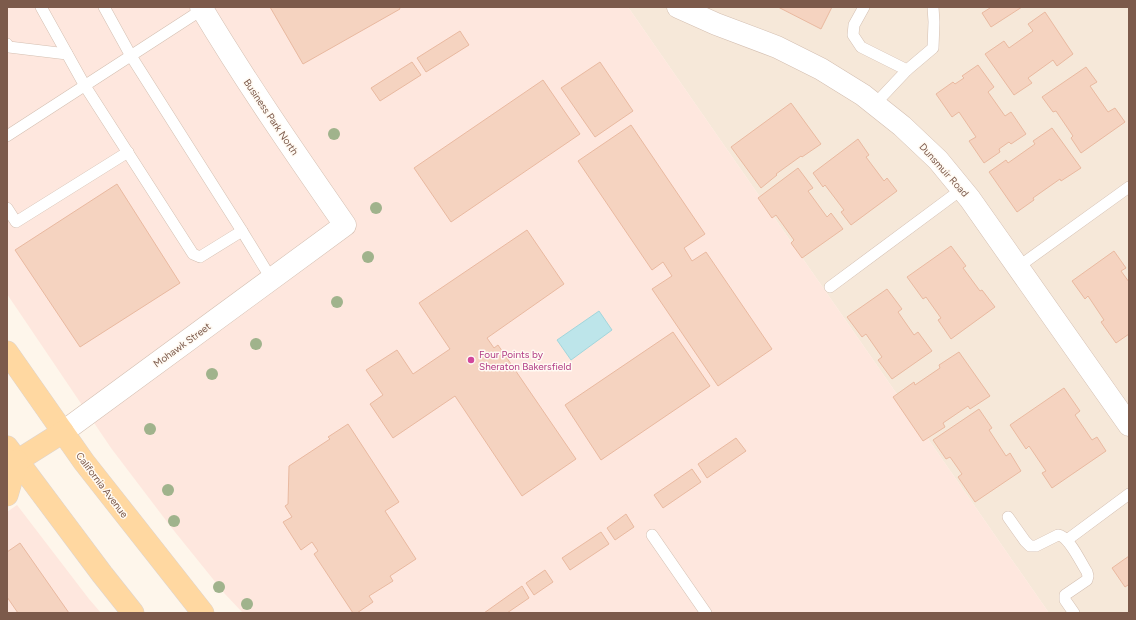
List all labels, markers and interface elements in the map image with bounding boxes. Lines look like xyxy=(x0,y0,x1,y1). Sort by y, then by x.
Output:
street label: Business Park North xyxy=(241,76,302,158)
street label: Dunsmuir Road xyxy=(916,140,972,200)
street label: Mohawk Street xyxy=(151,320,214,370)
place label: Four Points by Sheraton Bakersfield xyxy=(479,348,571,373)
marker: Four Points by Sheraton Bakersfield xyxy=(466,355,476,365)
street label: California Avenue xyxy=(73,450,131,521)

